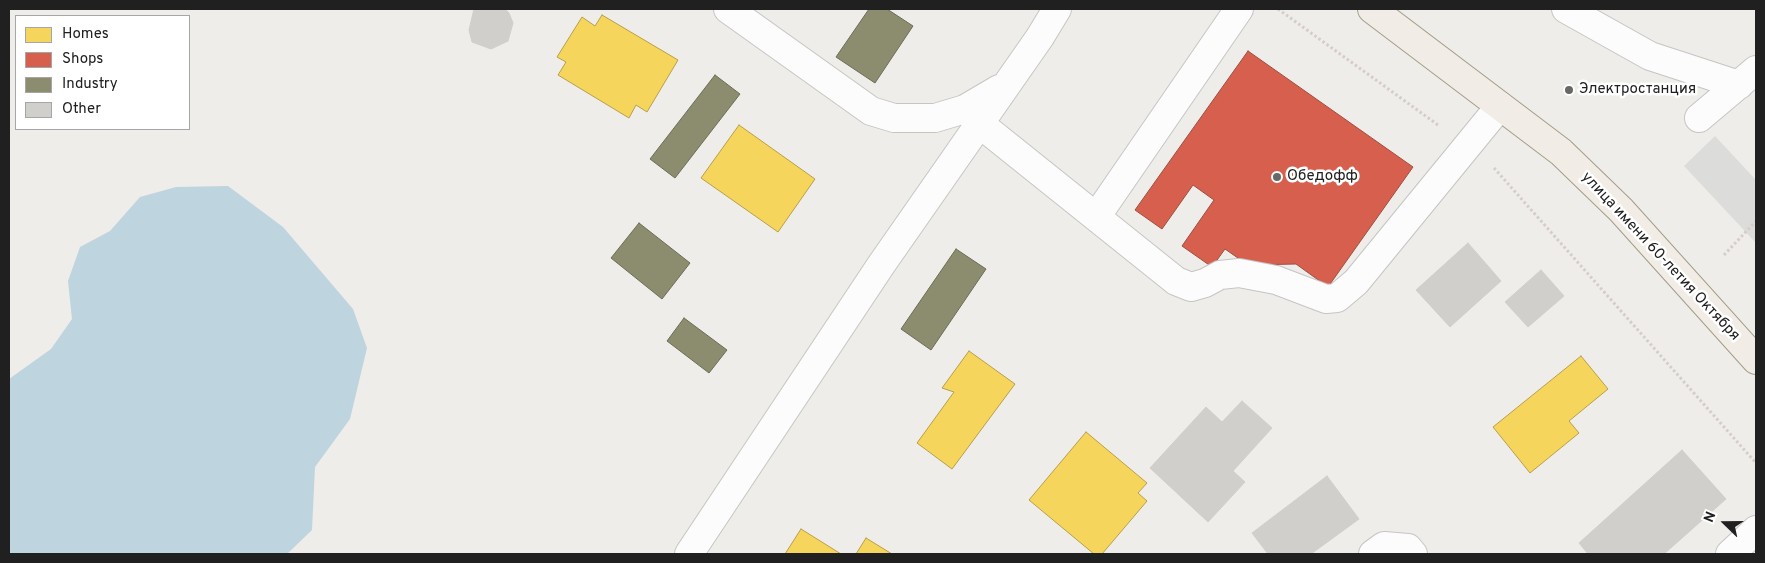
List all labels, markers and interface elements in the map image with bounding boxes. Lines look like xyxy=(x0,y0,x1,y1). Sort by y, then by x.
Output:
legend xyxy=(15,15,190,130)
text: Homes xyxy=(62,25,109,44)
text: Shops xyxy=(62,50,103,69)
text: Industry xyxy=(62,75,118,94)
place label: Электростанция xyxy=(1579,81,1696,99)
marker: Электростанция xyxy=(1563,84,1575,96)
text: Other xyxy=(62,100,101,119)
place label: Обедофф xyxy=(1287,168,1358,186)
street label: улица имени 60-летия Октября xyxy=(1577,169,1743,345)
marker: Обедофф xyxy=(1271,171,1283,183)
north arrow xyxy=(1700,498,1750,548)
text: N xyxy=(1701,509,1720,525)

